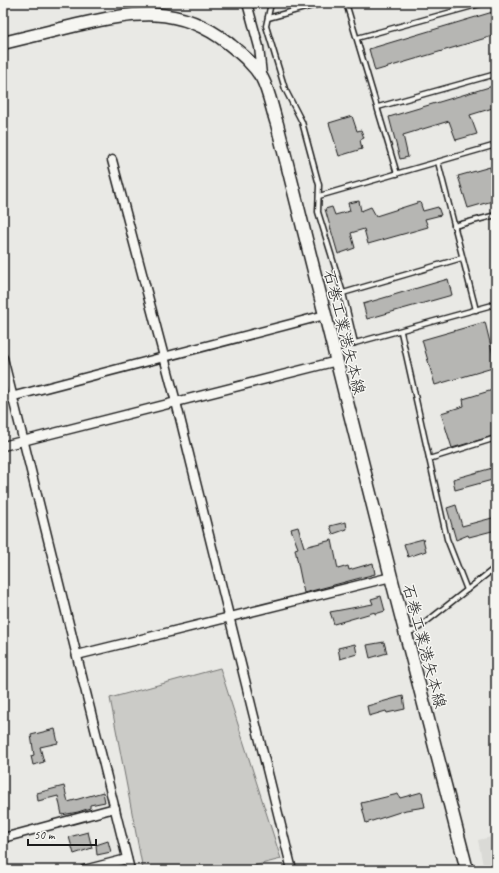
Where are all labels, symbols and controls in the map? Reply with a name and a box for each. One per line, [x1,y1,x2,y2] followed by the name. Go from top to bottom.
[319,268,369,397] street label: 石巻工業港矢本線
[398,582,450,711] street label: 石巻工業港矢本線
[28,821,96,847] scale bar
[34,827,56,843] text: 50 m

